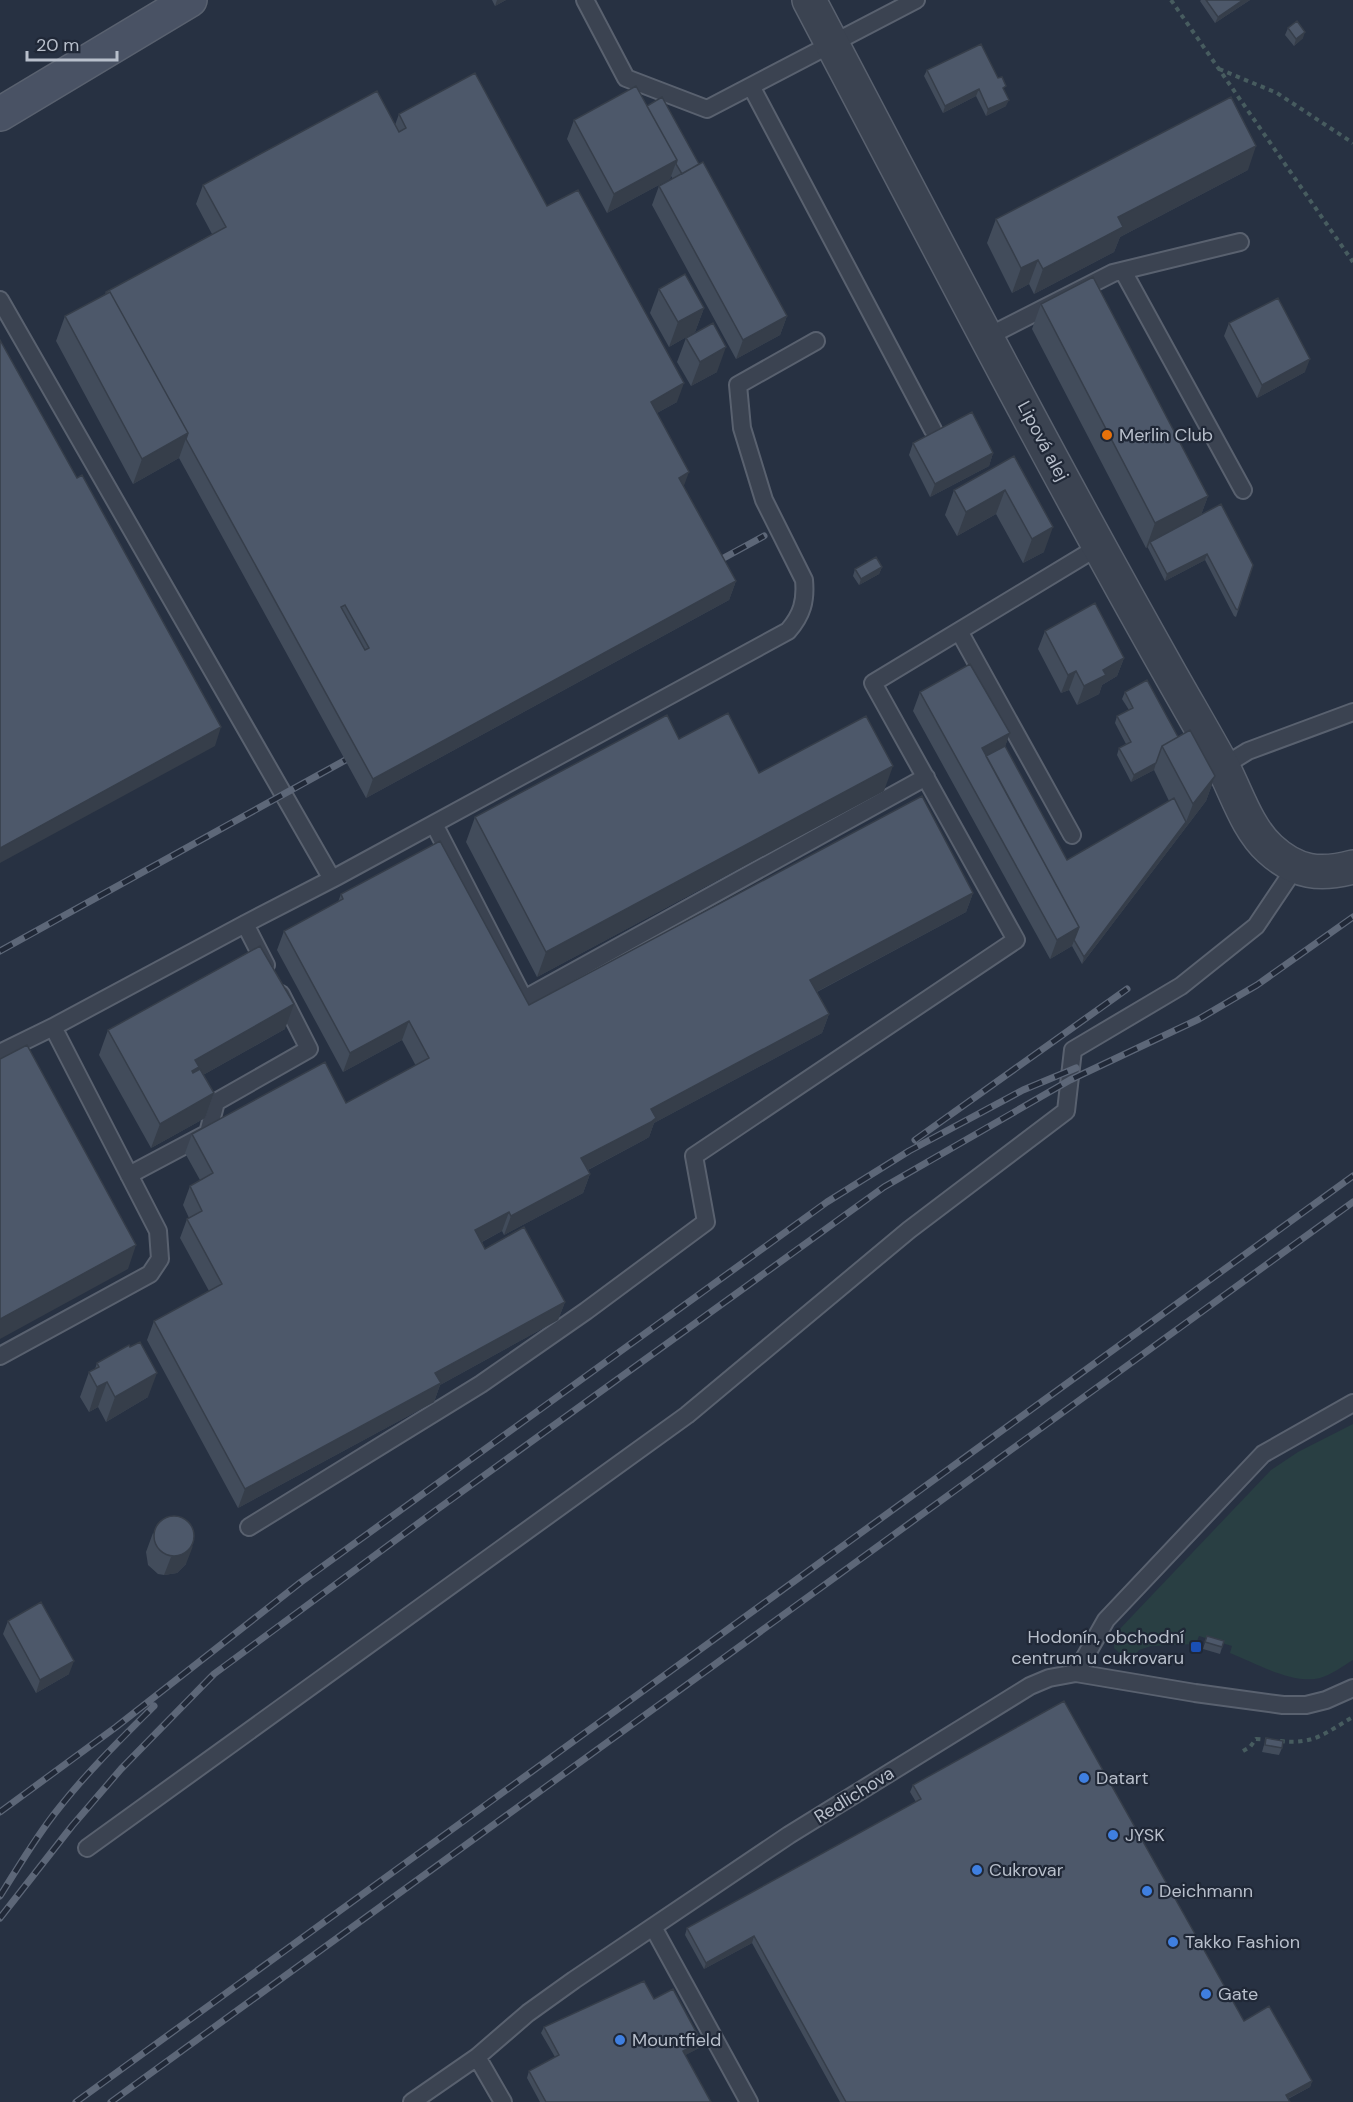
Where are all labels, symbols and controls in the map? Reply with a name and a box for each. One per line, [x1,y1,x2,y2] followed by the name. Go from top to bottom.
[27,24,117,62] scale bar
[36,33,79,57] text: 20 m
[1012,397,1074,485] street label: Lipová alej
[1119,423,1213,447] place label: Merlin Club
[1100,428,1114,442] marker: Merlin Club
[1011,1625,1184,1670] place label: Hodonín, obchodní centrum u cukrovaru
[1189,1640,1203,1654] marker: Hodonín, obchodní centrum u cukrovaru
[810,1761,898,1829] street label: Redlichova
[1096,1766,1149,1790] place label: Datart
[1077,1771,1091,1785] marker: Datart
[1125,1823,1165,1847] place label: JYSK
[1106,1828,1120,1842] marker: JYSK
[989,1858,1064,1882] place label: Cukrovar
[970,1863,984,1877] marker: Cukrovar
[1159,1879,1253,1903] place label: Deichmann
[1140,1884,1154,1898] marker: Deichmann
[1185,1930,1300,1954] place label: Takko Fashion
[1166,1935,1180,1949] marker: Takko Fashion
[1218,1982,1258,2006] place label: Gate
[1199,1987,1213,2001] marker: Gate
[632,2028,721,2052] place label: Mountfield
[613,2033,627,2047] marker: Mountfield

